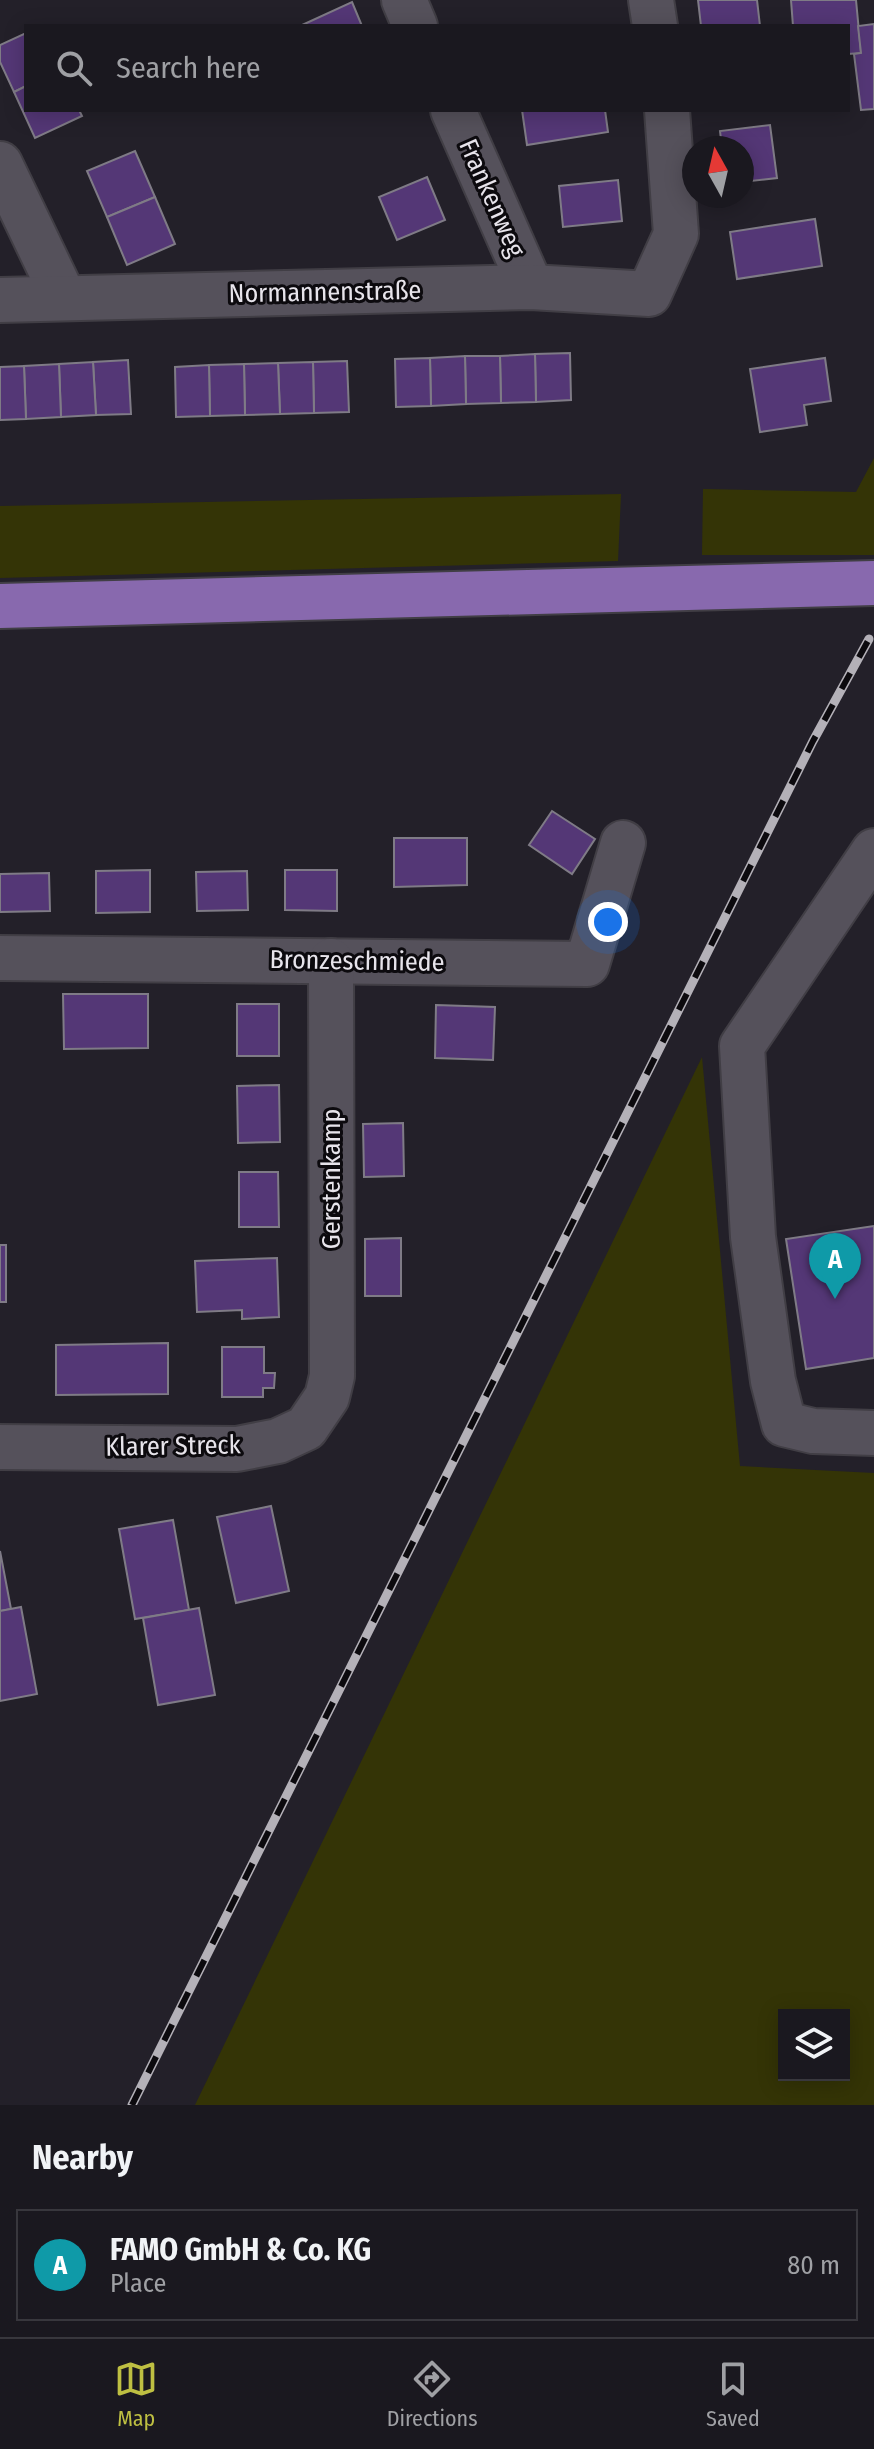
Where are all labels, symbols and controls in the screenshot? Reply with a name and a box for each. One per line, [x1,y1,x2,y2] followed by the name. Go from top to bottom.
[24,24,850,112] search box
[52,46,96,90] icon: search
[116,50,261,86] text: Search here
[452,134,532,262] street label: Frankenweg
[682,136,754,208] north arrow
[228,275,422,309] street label: Normannenstraße
[588,902,628,942] your location
[269,944,445,978] street label: Bronzeschmiede
[316,1109,347,1249] street label: Gerstenkamp
[809,1233,861,1299] pin: A
[105,1429,242,1463] street label: Klarer Streck
[778,2009,850,2081] map controls
[778,2009,850,2081] button: layers
[32,2137,133,2178] text: Nearby
[110,2232,371,2268] text: FAMO GmbH & Co. KG
[53,2250,67,2281] text: A
[787,2250,840,2281] text: 80 m
[110,2268,166,2299] text: Place
[114,2357,158,2432] tab: Map
[387,2357,478,2432] tab: Directions
[706,2357,760,2432] tab: Saved

